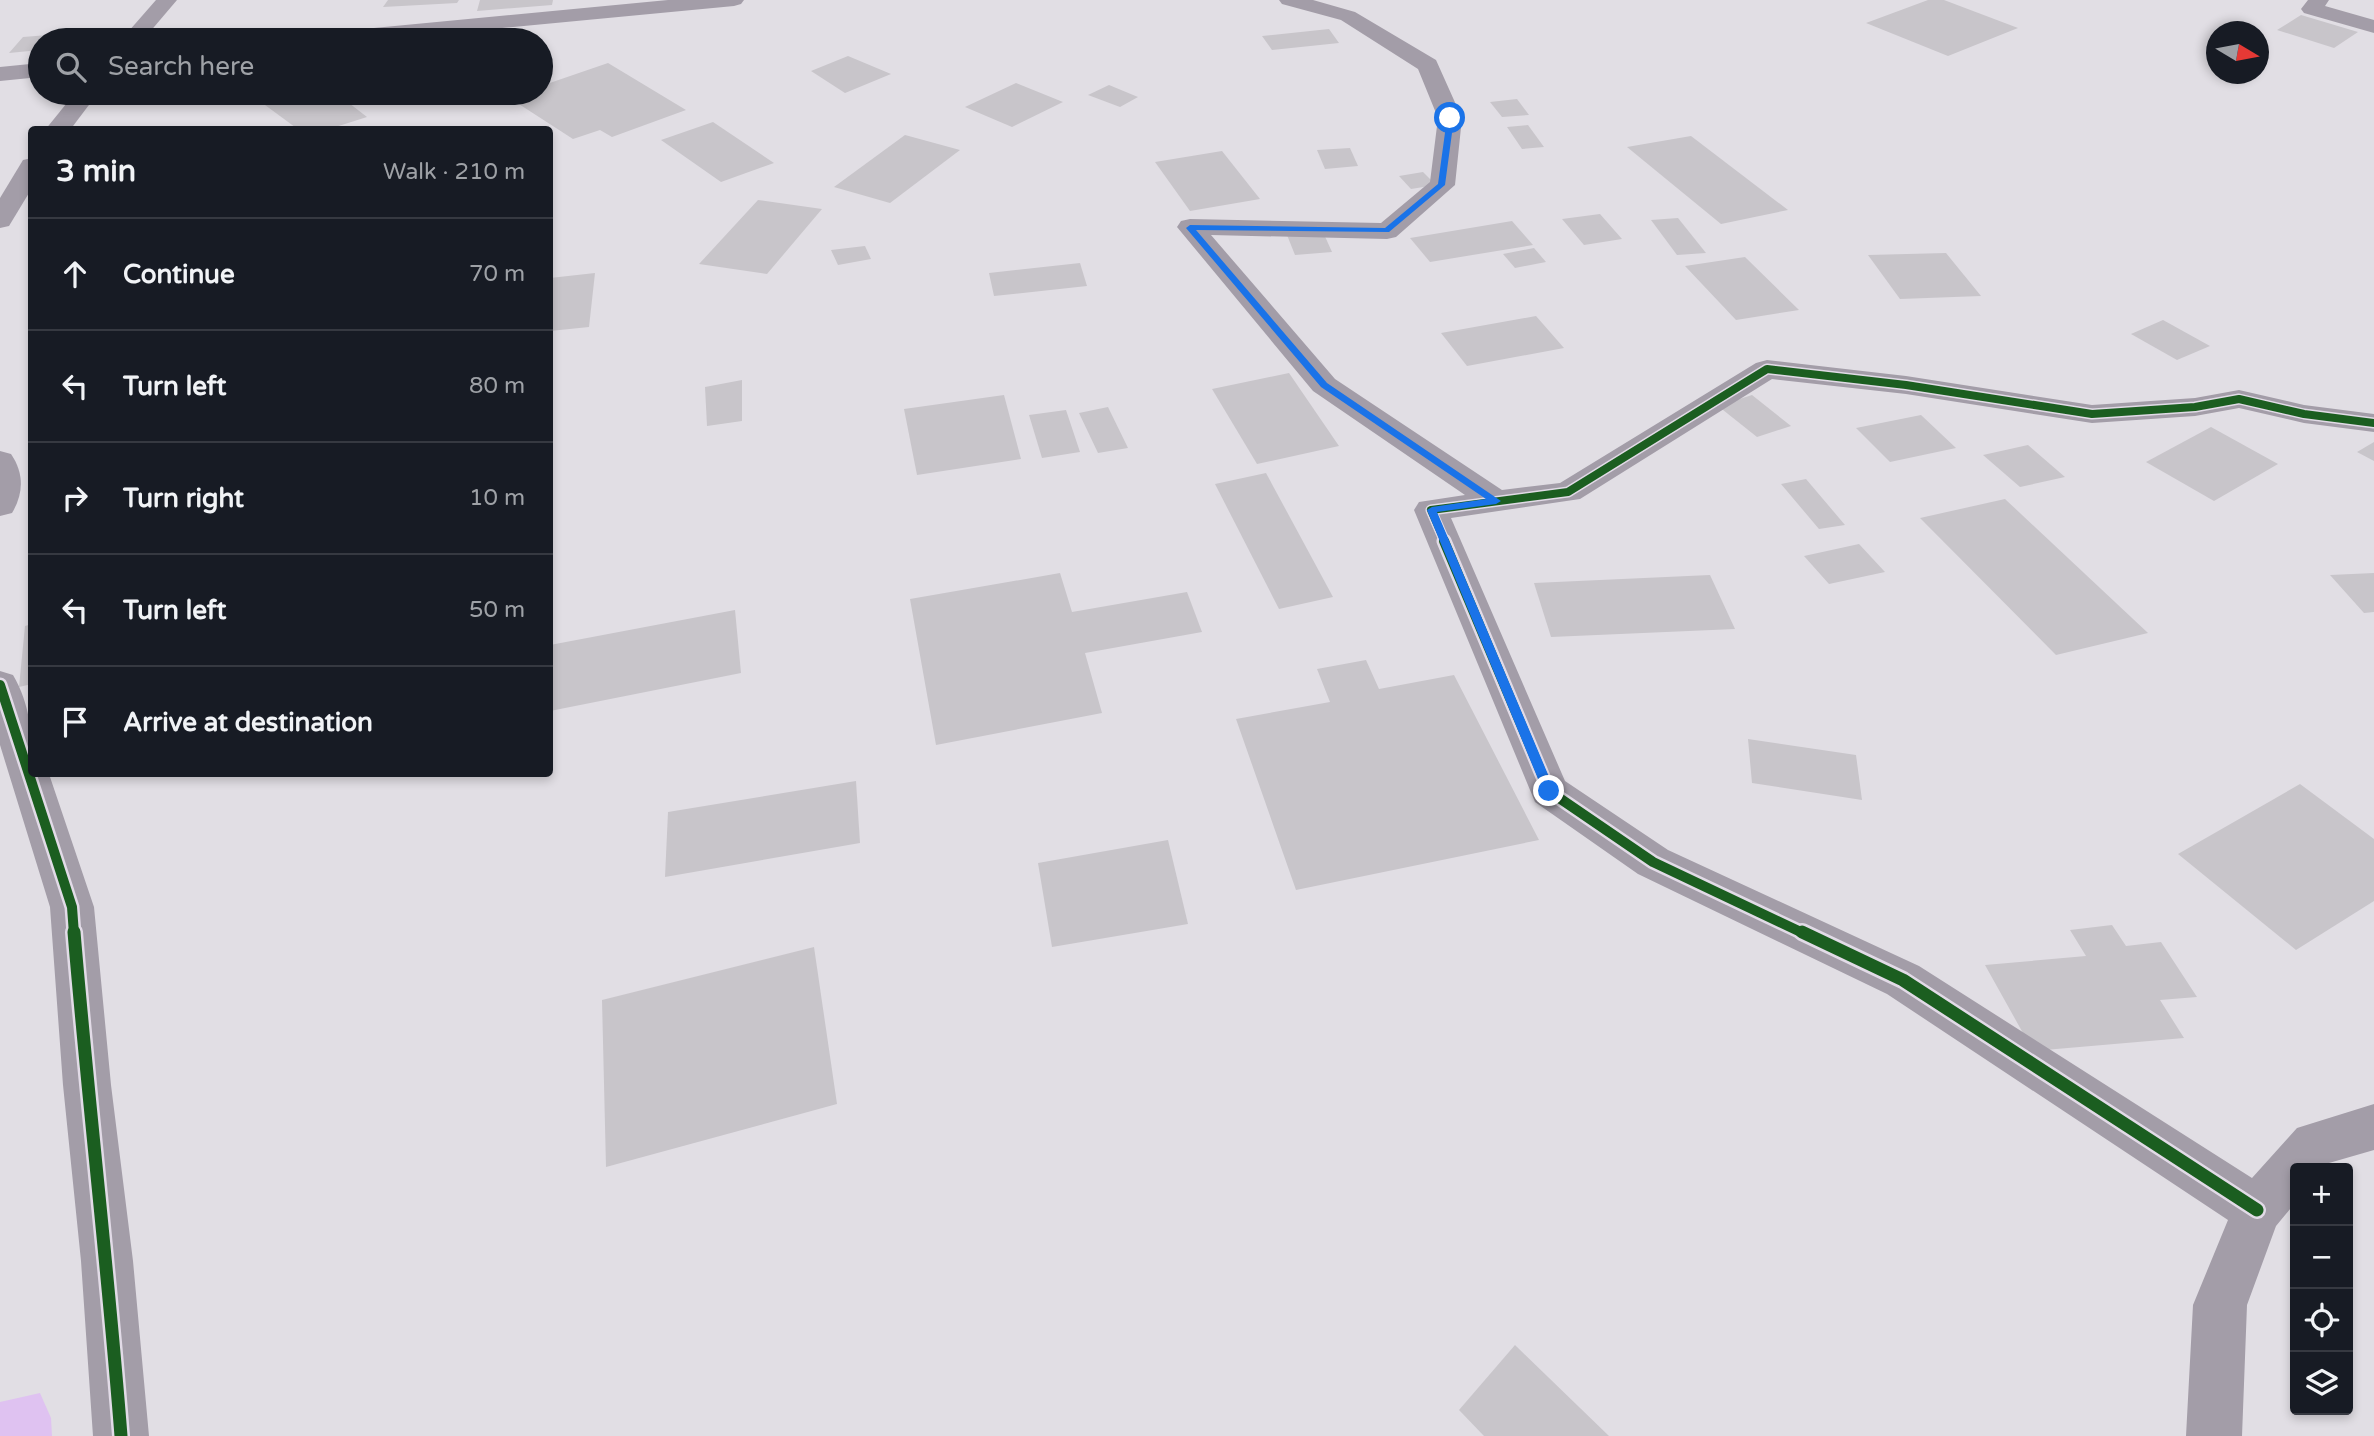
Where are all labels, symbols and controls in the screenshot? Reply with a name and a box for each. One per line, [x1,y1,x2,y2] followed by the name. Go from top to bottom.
[2206,21,2269,84] north arrow
[28,28,553,105] search box
[52,48,90,86] icon: search
[108,51,254,82] text: Search here
[1434,102,1465,133] route start
[56,153,136,190] text: 3 min
[383,158,525,186] text: Walk · 210 m
[56,255,94,293] icon: ahead
[123,259,235,290] text: Continue
[469,260,525,288] text: 70 m
[56,367,94,405] icon: left
[123,371,226,402] text: Turn left
[469,372,525,400] text: 80 m
[56,479,94,517] icon: right
[123,483,244,514] text: Turn right
[469,484,525,512] text: 10 m
[56,591,94,629] icon: left
[123,595,226,626] text: Turn left
[469,596,525,624] text: 50 m
[56,703,94,741] icon: arrive
[123,707,373,738] text: Arrive at destination
[1533,775,1564,806] route end
[2290,1163,2353,1415] map controls
[2290,1163,2353,1226] button: +
[2290,1226,2353,1289] button: −
[2290,1289,2353,1352] button: locate
[2290,1352,2353,1415] button: layers

